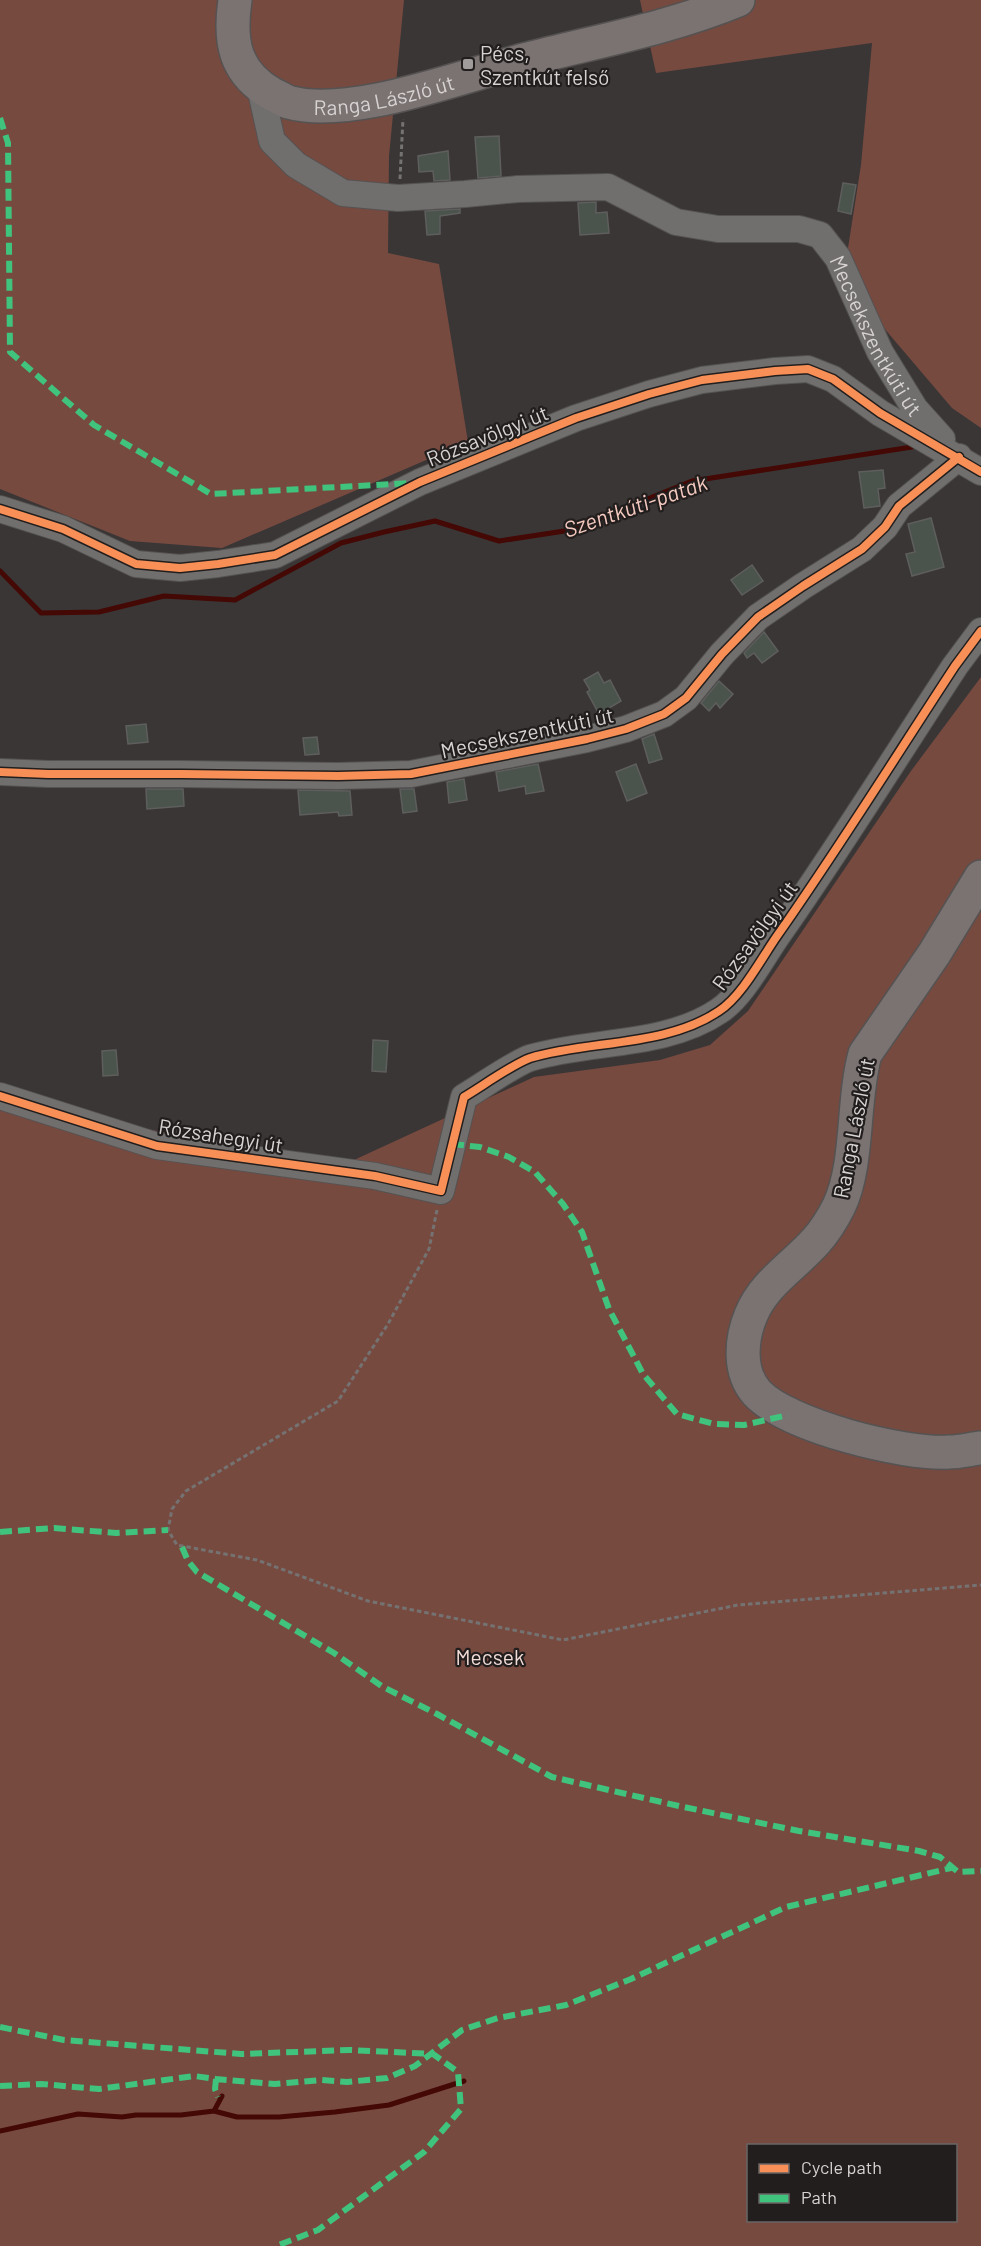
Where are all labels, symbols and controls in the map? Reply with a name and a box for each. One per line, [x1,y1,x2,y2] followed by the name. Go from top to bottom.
[480,40,609,89] place label: Pécs, Szentkút felső
[461,57,475,71] marker: Pécs, Szentkút felső
[313,69,457,119] street label: Ranga László út
[826,251,927,421] street label: Mecsekszentkúti út
[422,399,552,471] street label: Rózsavölgyi út
[560,468,710,542] water label: Szentkúti-patak
[438,701,616,763] street label: Mecsekszentkúti út
[706,875,802,995] street label: Rózsavölgyi út
[827,1056,879,1200] street label: Ranga László út
[157,1113,285,1157] street label: Rózsahegyi út
[456,1644,524,1669] park label: Mecsek
[747,2144,957,2222] legend
[801,2156,882,2178] text: Cycle path
[801,2186,837,2208] text: Path

